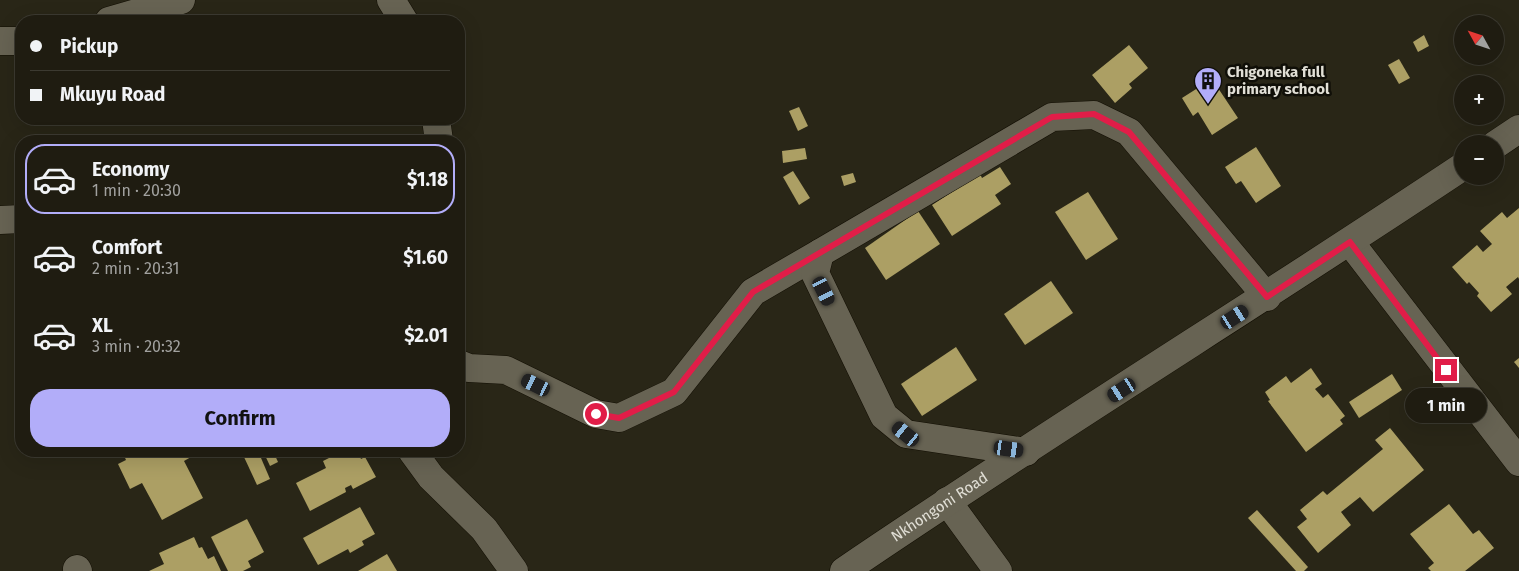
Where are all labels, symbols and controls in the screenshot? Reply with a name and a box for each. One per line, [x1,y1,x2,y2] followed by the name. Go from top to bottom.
[1454,15,1504,65] north arrow
[1454,15,1504,185] map controls
[60,35,118,58] text: Pickup
[1227,63,1330,98] place label: Chigoneka full primary school
[1193,66,1223,105] building icon: Chigoneka full primary school
[1454,75,1504,125] button: +
[60,83,166,106] text: Mkuyu Road
[1454,135,1504,185] button: −
[32,157,77,202] icon: car
[92,158,169,181] text: Economy
[407,168,448,191] text: $1.18
[92,181,181,200] text: 1 min · 20:30
[32,235,77,280] icon: car
[92,236,162,259] text: Comfort
[403,246,448,269] text: $1.60
[92,259,179,278] text: 2 min · 20:31
[810,274,837,308] car
[1218,303,1251,331] car
[32,313,77,358] icon: car
[92,314,113,337] text: XL
[404,324,448,347] text: $2.01
[92,337,181,356] text: 3 min · 20:32
[1435,359,1457,381] route end
[519,372,552,398] car
[1105,376,1138,404] car
[1405,388,1487,422] callout: 1 min
[30,389,450,447] button: Confirm
[1427,396,1465,415] text: 1 min
[585,403,607,425] route start
[889,419,922,449] car
[993,439,1024,459] car
[888,468,991,546] street label: Nkhongoni Road

